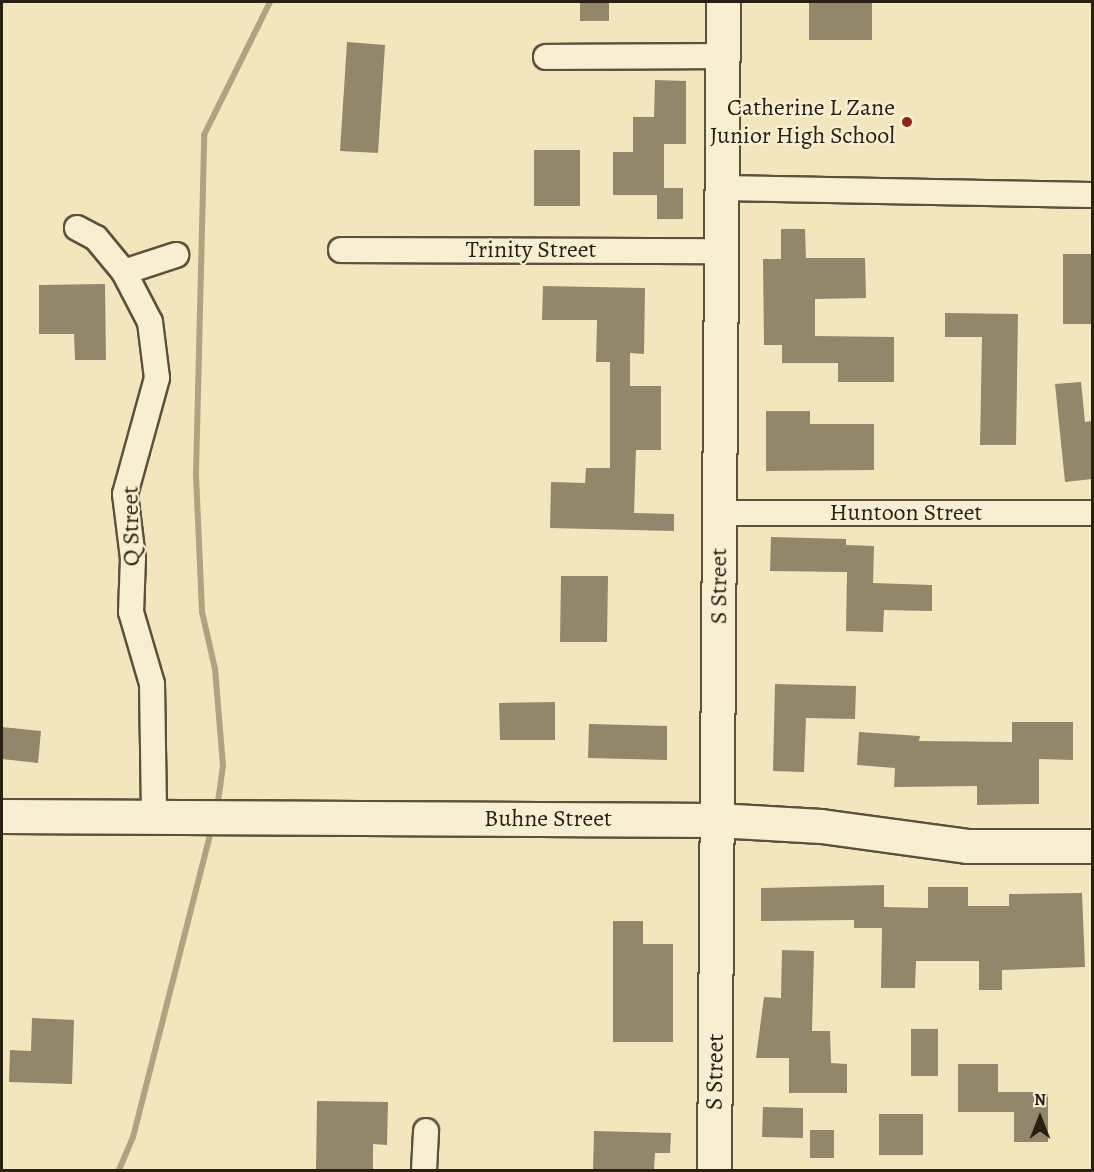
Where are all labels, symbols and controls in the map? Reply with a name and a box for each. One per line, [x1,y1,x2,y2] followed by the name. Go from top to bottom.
[710,94,895,150] place label: Catherine L Zane Junior High School
[900,115,914,129] marker: Catherine L Zane Junior High School
[466,236,596,264] street label: Trinity Street
[116,486,146,566] street label: Q Street
[830,499,982,527] street label: Huntoon Street
[705,548,733,624] street label: S Street
[484,805,612,833] street label: Buhne Street
[700,1034,730,1110] street label: S Street
[1010,1088,1070,1148] north arrow
[1034,1089,1046,1111] text: N

